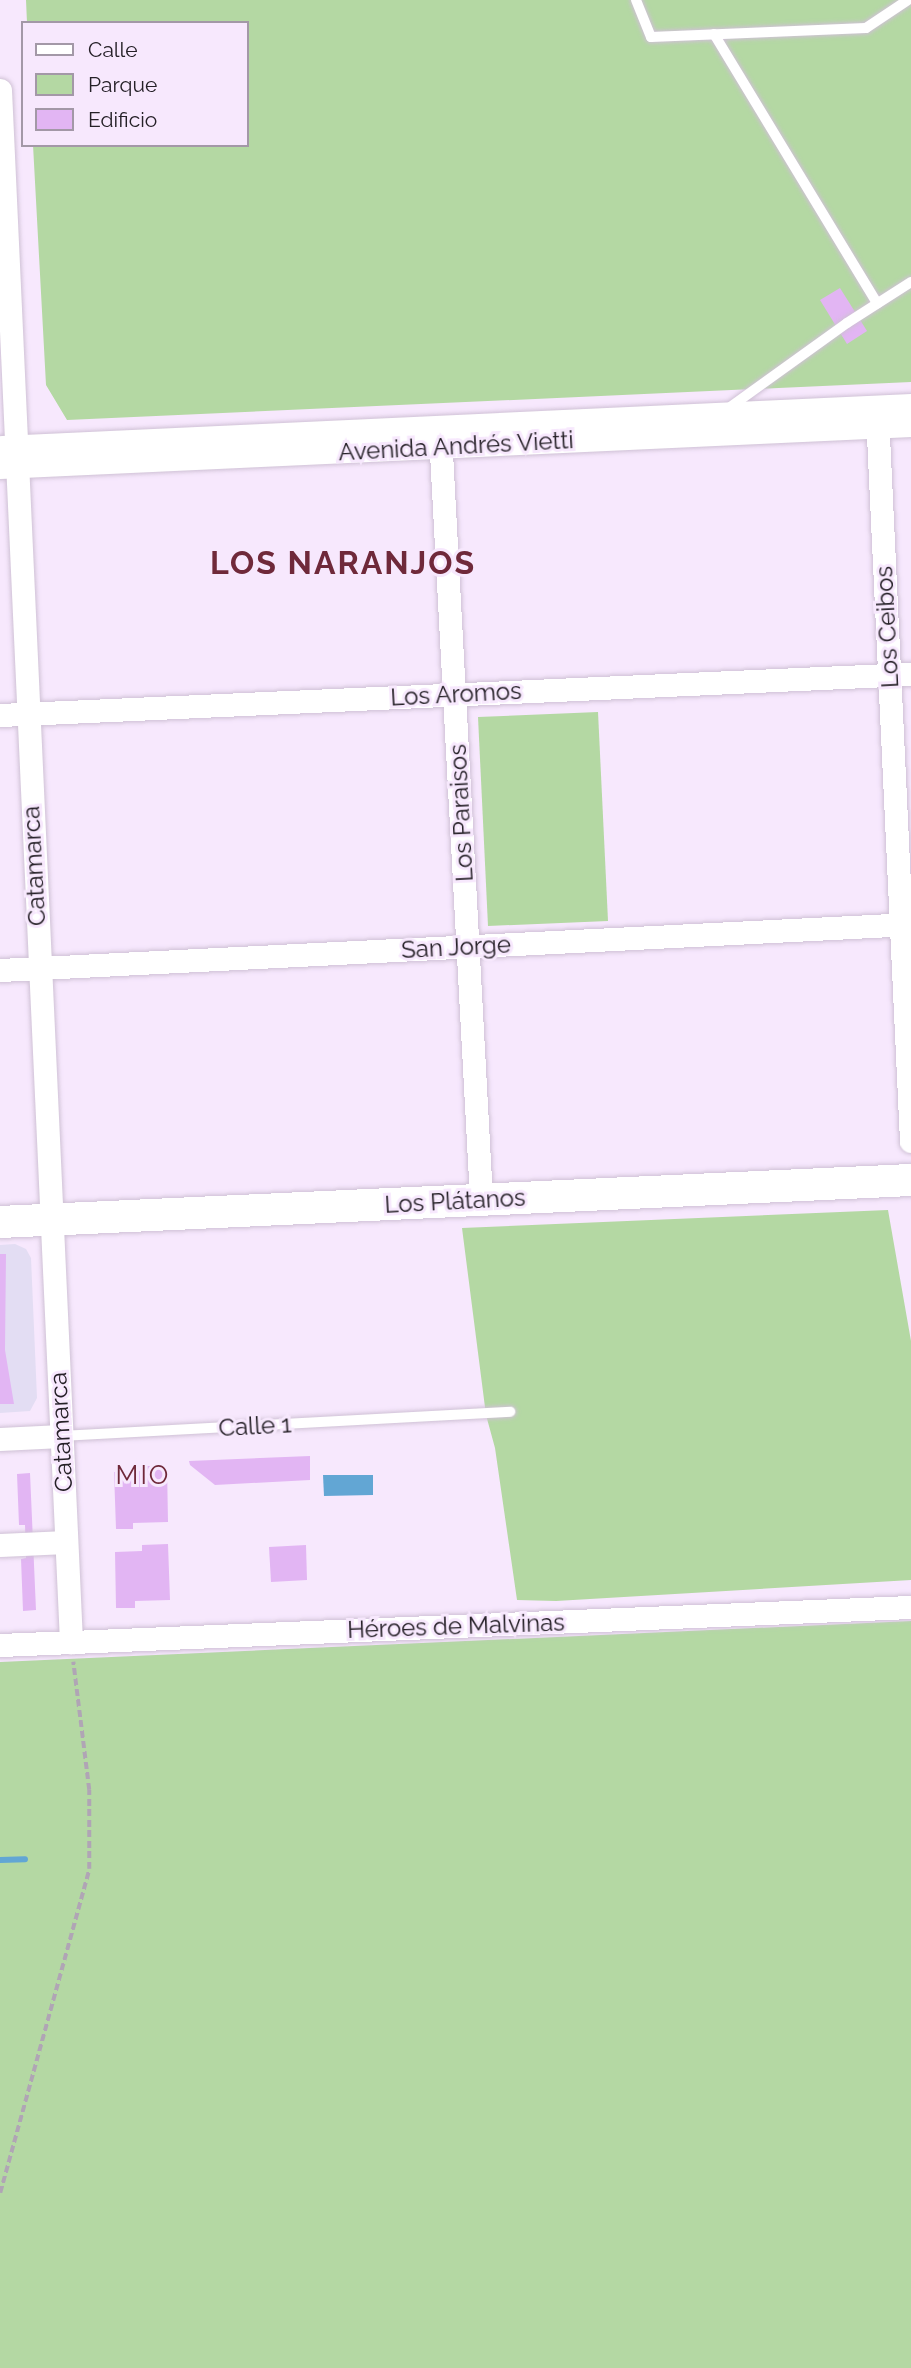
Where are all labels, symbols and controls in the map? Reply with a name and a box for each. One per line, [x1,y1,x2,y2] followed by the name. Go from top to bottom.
[21,21,248,147] legend
[88,37,138,62] text: Calle
[88,72,157,97] text: Parque
[88,107,157,132] text: Edificio
[337,425,575,467] street label: Avenida Andrés Vietti
[211,544,475,582] district label: LOS NARANJOS
[869,565,905,689] street label: Los Ceibos
[389,676,523,712] street label: Los Aromos
[443,743,479,883] street label: Los Paraisos
[16,805,52,927] street label: Catamarca
[400,930,512,964] street label: San Jorge
[384,1183,526,1219] street label: Los Plátanos
[43,1371,79,1493] street label: Catamarca
[218,1410,292,1442] street label: Calle 1
[116,1460,170,1492] district label: MIO
[347,1608,565,1644] street label: Héroes de Malvinas

